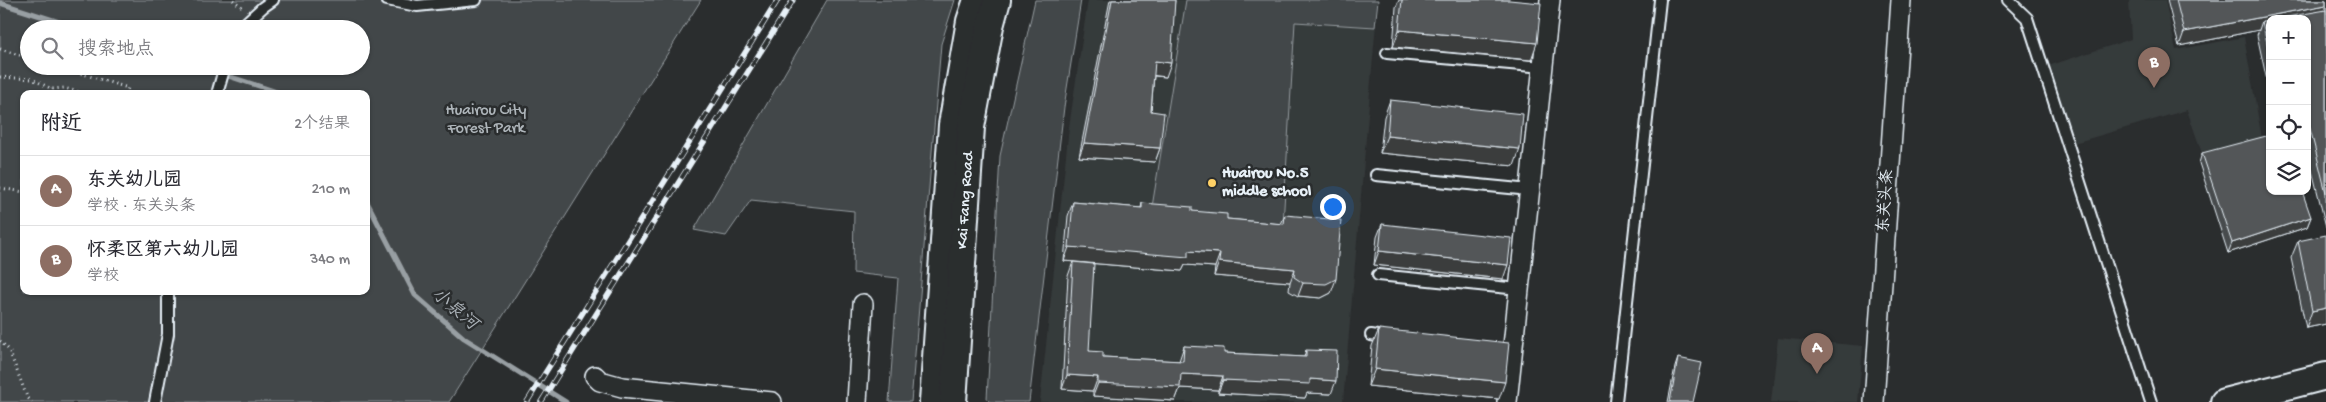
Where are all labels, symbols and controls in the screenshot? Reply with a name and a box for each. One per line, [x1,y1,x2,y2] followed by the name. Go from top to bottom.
[2266,15,2311,195] map controls
[2266,15,2311,60] button: +
[20,20,370,75] search box
[38,34,66,62] icon: search
[78,39,154,62] text: 搜索地点
[2138,47,2170,88] pin: B
[2266,60,2311,105] button: −
[446,102,527,139] park label: Huairou City Forest Park
[2266,105,2311,150] button: locate
[40,113,82,138] text: 附近
[294,116,350,135] text: 2个结果
[954,150,979,250] street label: Kai Fang Road
[2266,150,2311,195] button: layers
[1222,165,1312,202] place label: Huairou No.5 middle school
[1873,168,1899,234] street label: 东关头条
[87,170,182,193] text: 东关幼儿园
[1206,177,1218,189] marker: Huairou No.5 middle school
[51,181,61,200] text: A
[311,181,350,200] text: 210 m
[1320,194,1346,220] your location
[87,198,196,217] text: 学校 · 东关头条
[87,240,239,263] text: 怀柔区第六幼儿园
[52,251,60,270] text: B
[310,251,350,270] text: 340 m
[87,268,119,287] text: 学校
[427,284,484,337] water label: 小泉河
[1801,333,1833,374] pin: A

